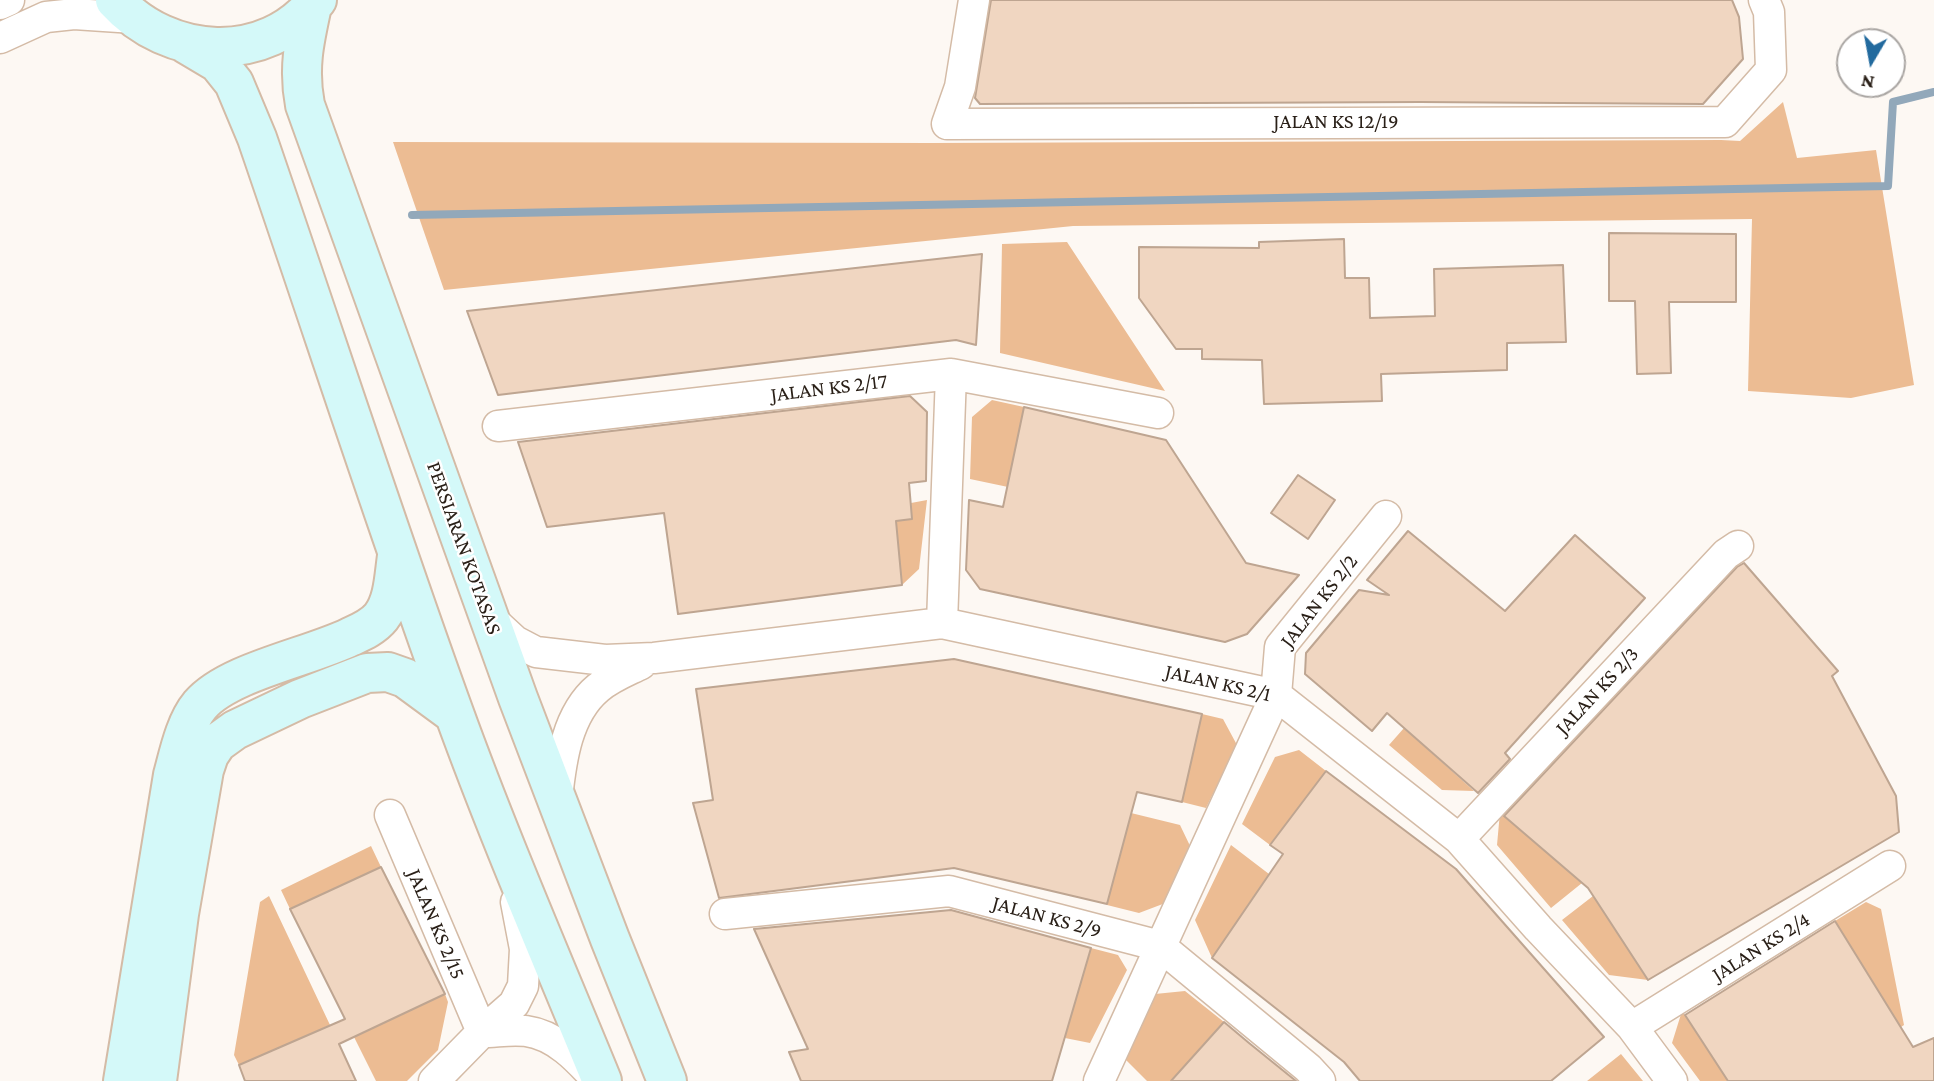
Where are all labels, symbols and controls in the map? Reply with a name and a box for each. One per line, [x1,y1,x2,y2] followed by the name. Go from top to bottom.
[1836,28,1906,98] north arrow
[1859,71,1876,94] text: N
[1273,109,1399,135] street label: JALAN KS 12/19
[769,368,889,408] street label: JALAN KS 2/17
[421,458,507,638] street label: PERSIARAN KOTASAS
[1275,549,1363,653] street label: JALAN KS 2/2
[1550,642,1644,740] street label: JALAN KS 2/3
[1163,659,1273,707] street label: JALAN KS 2/1
[401,865,471,983] street label: JALAN KS 2/15
[990,890,1104,944] street label: JALAN KS 2/9
[1707,907,1815,987] street label: JALAN KS 2/4

